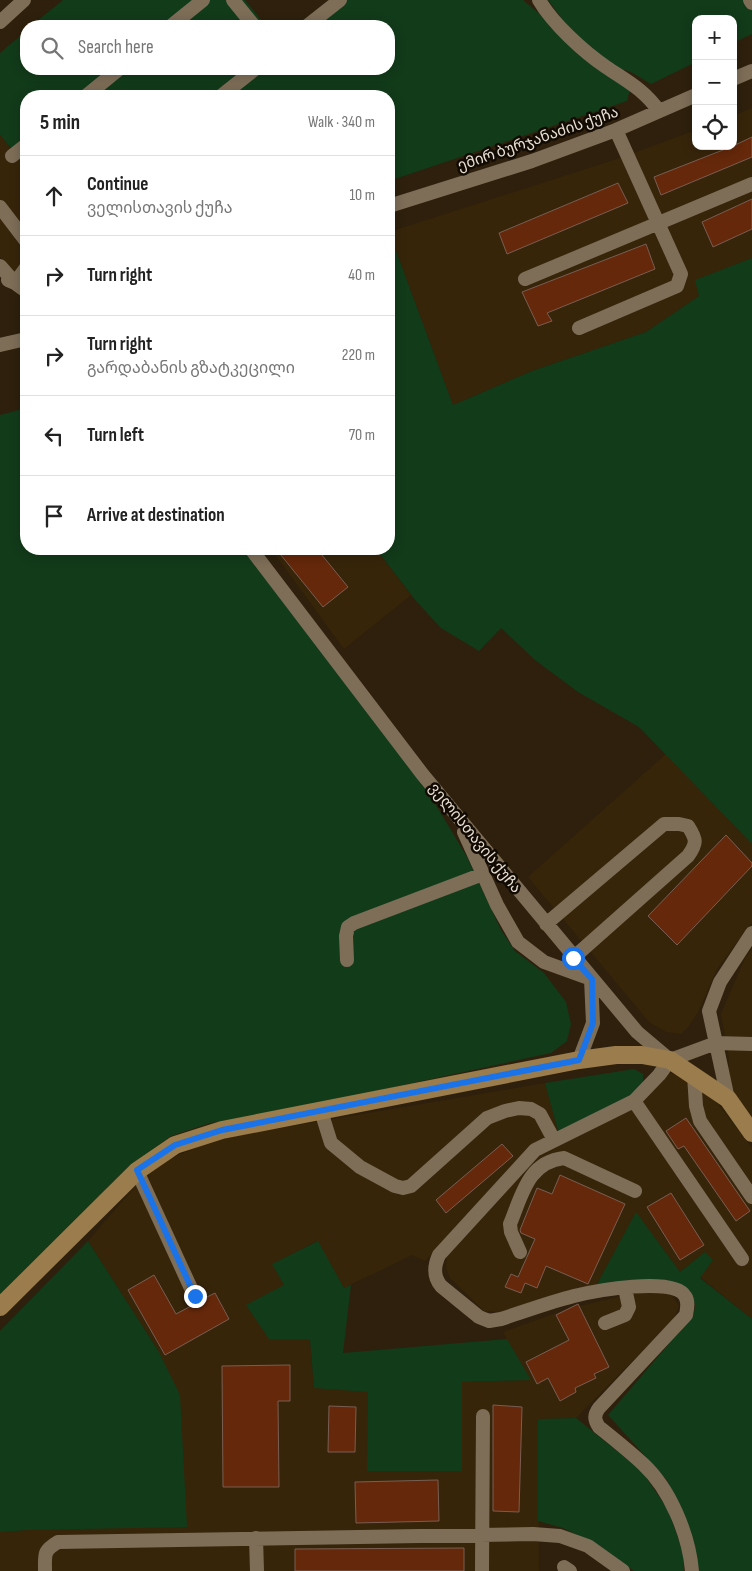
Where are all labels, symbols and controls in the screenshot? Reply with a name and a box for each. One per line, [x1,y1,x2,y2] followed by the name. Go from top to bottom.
[692,15,737,150] map controls
[692,15,737,60] button: +
[20,20,395,75] search box
[38,34,66,62] icon: search
[78,36,154,59] text: Search here
[692,60,737,105] button: −
[455,102,621,176] street label: ემირ ბურჯანაძის ქუჩა
[692,105,737,150] button: locate
[40,110,80,135] text: 5 min
[308,113,375,132] text: Walk · 340 m
[87,173,148,196] text: Continue
[40,182,68,210] icon: ahead
[349,186,375,205] text: 10 m
[87,199,232,218] text: ველისთავის ქუჩა
[40,262,68,290] icon: right
[87,264,152,287] text: Turn right
[348,266,375,285] text: 40 m
[87,333,152,356] text: Turn right
[40,342,68,370] icon: right
[342,346,375,365] text: 220 m
[87,359,295,378] text: გარდაბანის გზატკეცილი
[40,422,68,450] icon: left
[87,424,144,447] text: Turn left
[349,426,375,445] text: 70 m
[40,502,68,530] icon: arrive
[87,504,225,527] text: Arrive at destination
[425,779,525,897] street label: ველისთავის ქუჩა
[562,947,585,970] route start
[184,1285,207,1308] route end

